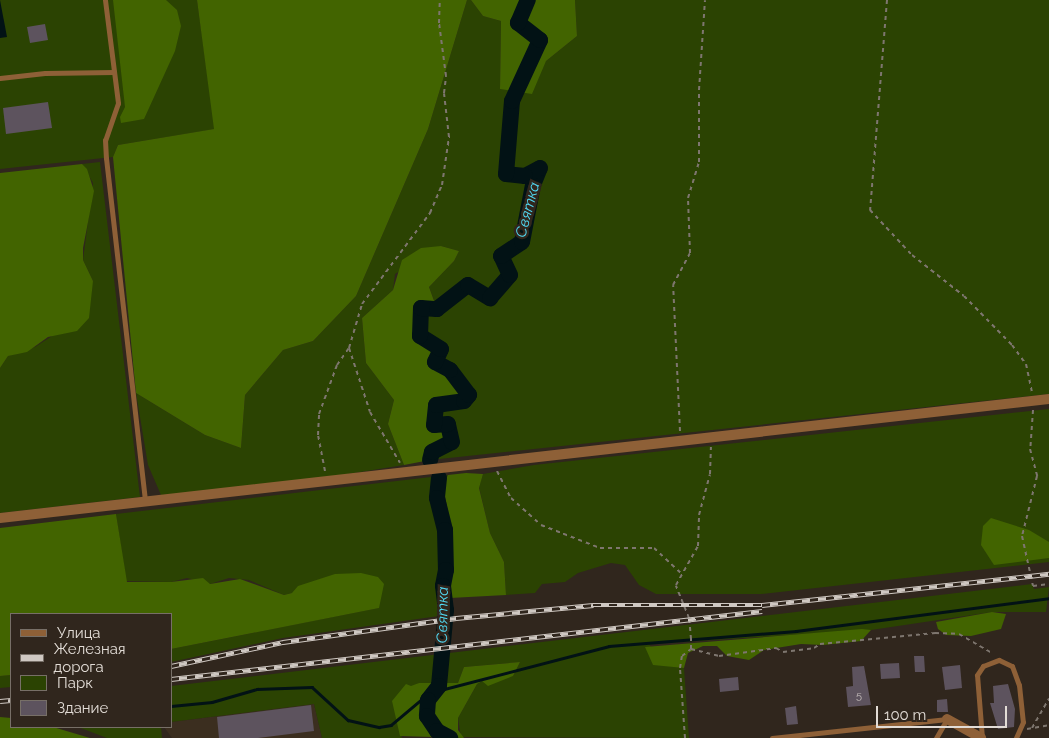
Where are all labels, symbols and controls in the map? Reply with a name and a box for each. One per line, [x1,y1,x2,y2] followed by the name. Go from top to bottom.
[512,180,544,240] water label: Святка
[434,586,452,644] water label: Святка
[10,613,172,728] legend
[57,624,101,642] text: Улица
[54,640,126,676] text: Железная дорога
[57,674,93,692] text: Парк
[856,689,862,703] house number: 5
[879,696,1010,728] scale bar
[57,699,108,717] text: Здание
[884,706,926,724] text: 100 m

